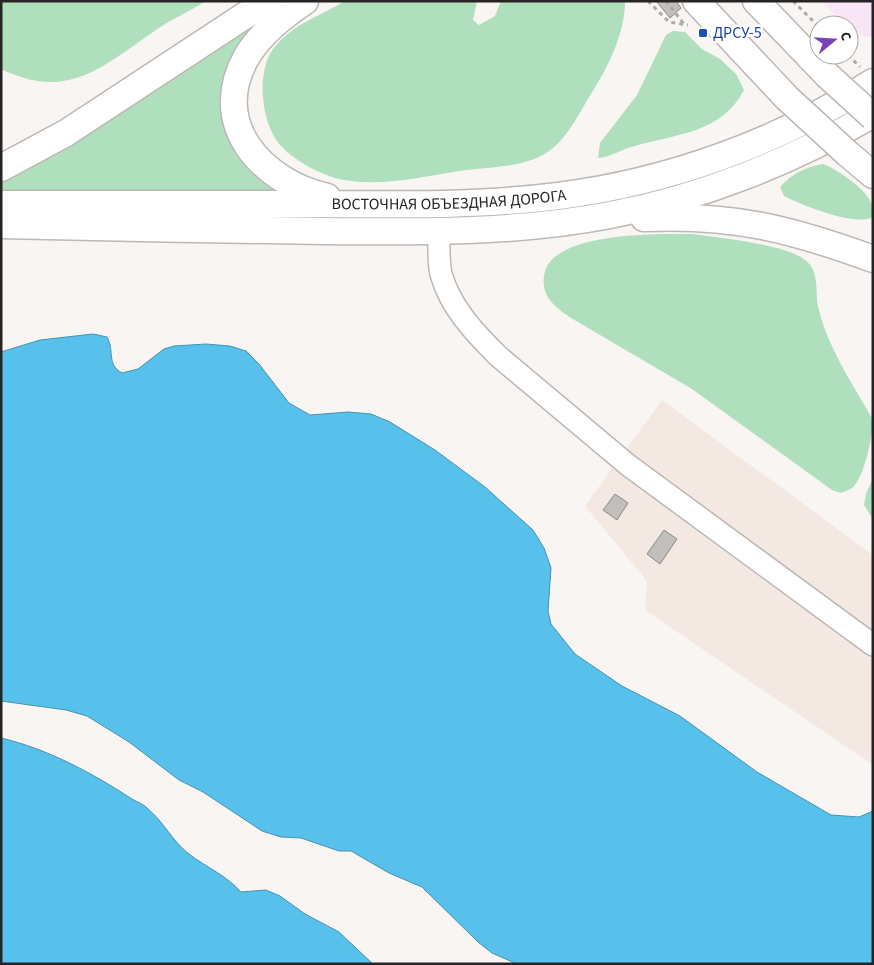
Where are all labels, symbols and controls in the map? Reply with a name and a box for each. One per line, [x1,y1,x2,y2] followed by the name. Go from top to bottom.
[809,15,859,65] north arrow
[713,22,762,44] place label: ДРСУ-5
[697,27,709,39] marker: ДРСУ-5
[835,29,856,43] text: С
[331,184,568,215] street label: ВОСТОЧНАЯ ОБЪЕЗДНАЯ ДОРОГА

